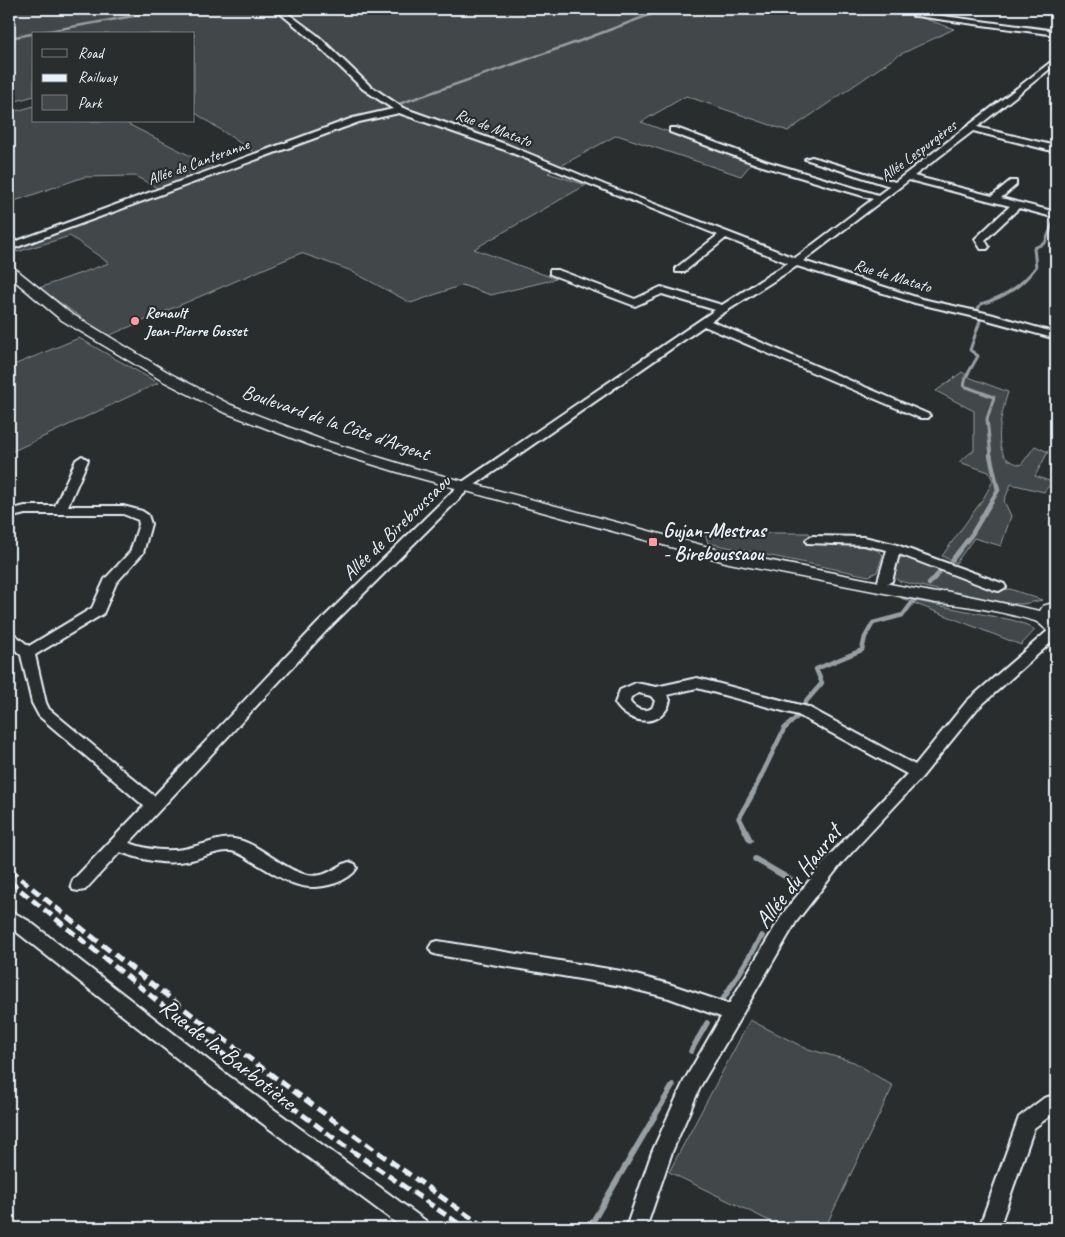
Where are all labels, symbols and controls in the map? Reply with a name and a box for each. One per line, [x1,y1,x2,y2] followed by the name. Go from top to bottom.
[32,32,195,122] legend
[78,44,105,63] text: Road
[78,68,119,87] text: Railway
[78,94,103,113] text: Park
[453,104,536,152] street label: Rue de Matato
[877,115,962,186] street label: Allée Lespurgères
[145,134,254,190] street label: Allée de Canteranne
[852,255,935,298] street label: Rue de Matato
[144,303,248,341] place label: Renault Jean-Pierre Gosset
[129,315,141,327] marker: Renault Jean-Pierre Gosset
[239,379,435,467] street label: Boulevard de la Côte d'Argent
[337,468,457,586] street label: Allée de Bireboussaou
[663,518,768,566] place label: Gujan-Mestras - Bireboussaou
[647,536,659,548] marker: Gujan-Mestras - Bireboussaou
[748,815,850,934] street label: Allée du Haurat
[154,992,304,1118] street label: Rue de la Barbotière

